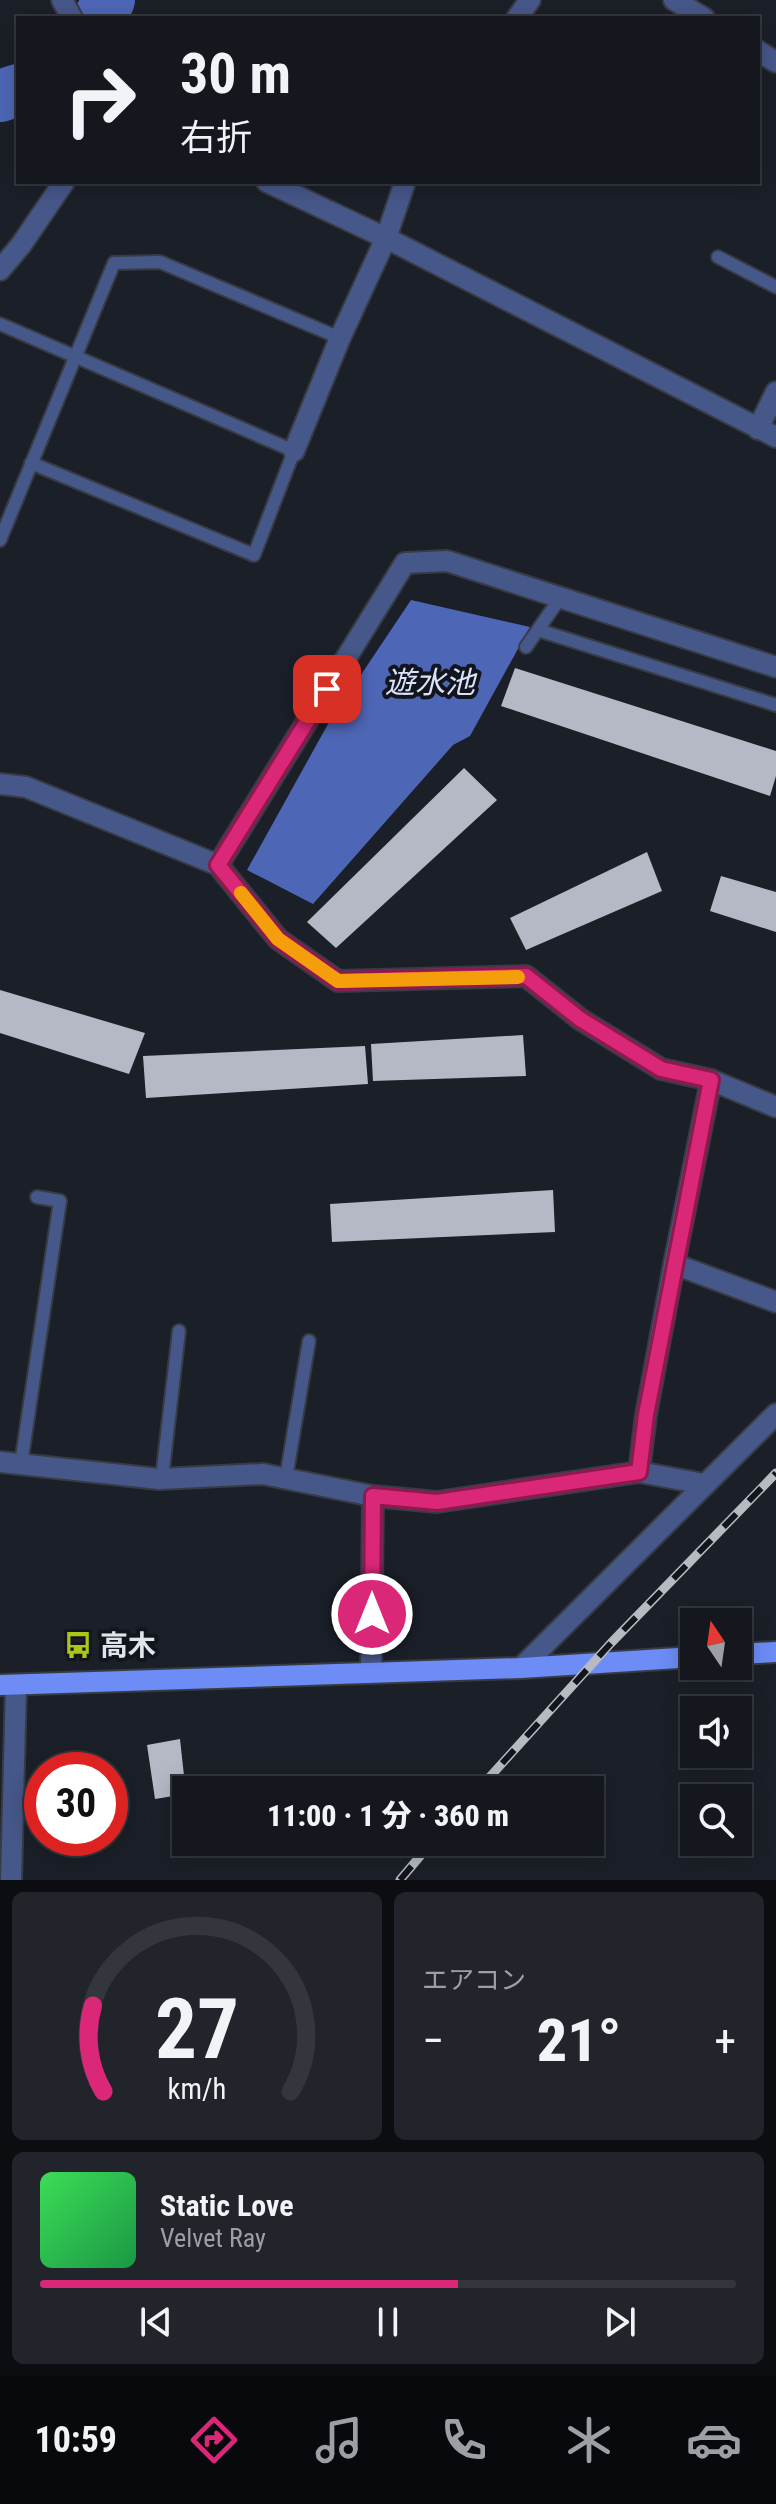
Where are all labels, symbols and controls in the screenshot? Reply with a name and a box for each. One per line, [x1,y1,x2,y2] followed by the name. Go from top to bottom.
[180,41,291,107] text: 30 m
[48,48,152,152] icon: right
[180,117,252,159] text: 右折
[293,655,361,723] pin
[385,665,478,700] water label: 遊水池
[305,667,349,711] icon: arrive
[330,1572,414,1656] position arrow
[680,1608,752,1680] north arrow
[680,1608,752,1856] map controls
[100,1629,156,1662] place label: 高木
[63,1630,93,1660] bus stop icon: 高木
[680,1696,752,1768] button: sound
[24,1752,128,1856] speed limit sign: 30
[680,1784,752,1856] button: search
[267,1798,509,1833] text: 11:00 · 1 分 · 360 m
[422,1965,526,1995] text: エアコン
[155,1981,239,2078] text: 27
[537,2005,621,2076] text: 21°
[422,2015,444,2067] text: −
[714,2015,736,2067] text: +
[168,2072,226,2106] text: km/h
[160,2188,294,2223] text: Static Love
[160,2223,266,2253] text: Velvet Ray
[134,2300,178,2344] icon: previous
[366,2300,410,2344] icon: pause
[598,2300,642,2344] icon: next
[186,2412,242,2468] icon: directions
[311,2412,367,2468] icon: music
[436,2412,492,2468] icon: phone
[561,2412,617,2468] icon: climate
[686,2412,742,2468] icon: car
[34,2419,117,2461] text: 10:59

